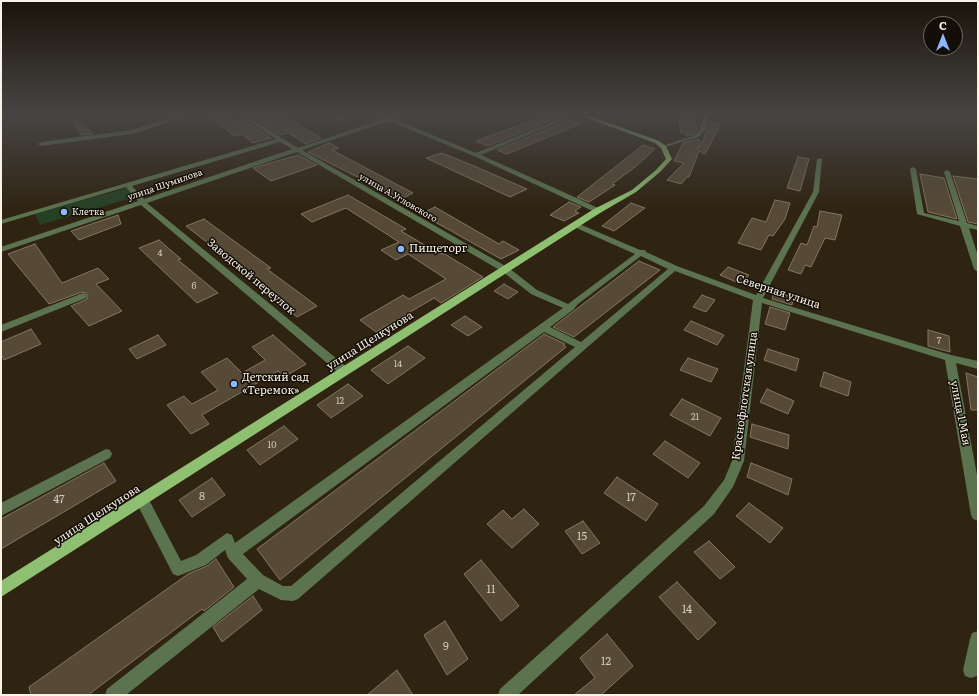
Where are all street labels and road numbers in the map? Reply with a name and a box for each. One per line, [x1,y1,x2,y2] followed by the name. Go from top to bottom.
[126,167,204,203] street label: улица Шумилова
[357,171,439,225] street label: улица А.Угловского
[204,236,298,318] street label: Заводской переулок
[734,272,822,312] street label: Северная улица
[324,309,416,373] street label: улица Щелкунова
[729,331,761,461] street label: Краснофлотская улица
[947,379,973,447] street label: улица 1 Мая
[51,482,143,548] street label: улица Щелкунова

